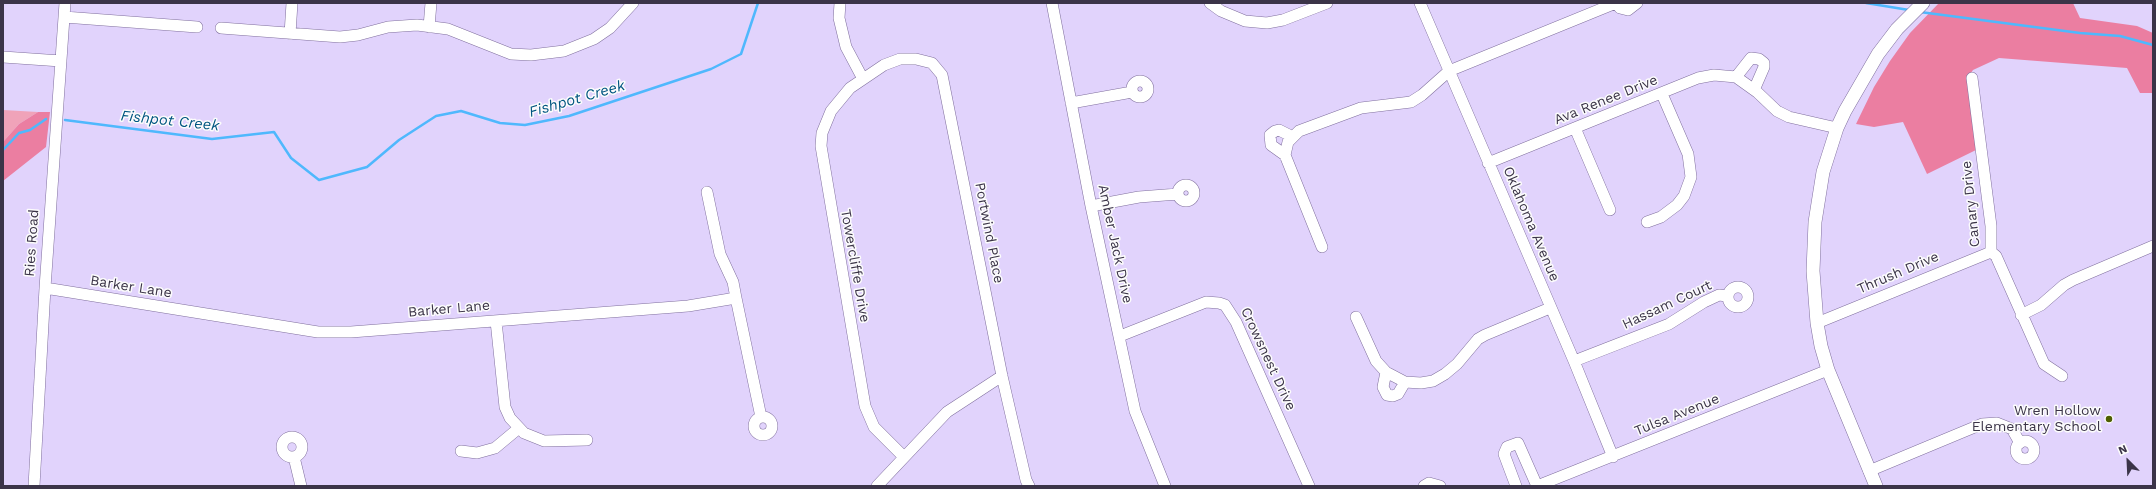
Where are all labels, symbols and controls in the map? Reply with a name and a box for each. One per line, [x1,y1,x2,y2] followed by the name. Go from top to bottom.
[1552,72,1660,128] street label: Ava Renee Drive
[527,77,627,121] water label: Fishpot Creek
[120,107,220,135] water label: Fishpot Creek
[1958,160,1984,248] street label: Canary Drive
[1499,164,1563,284] street label: Oklahoma Avenue
[971,181,1007,285] street label: Portwind Place
[1094,183,1136,305] street label: Amber Jack Drive
[837,208,873,324] street label: Towercliffe Drive
[21,209,43,277] street label: Ries Road
[1855,248,1941,298] street label: Thrush Drive
[89,272,173,302] street label: Barker Lane
[1620,277,1714,333] street label: Hassam Court
[407,297,491,321] street label: Barker Lane
[1237,305,1299,413] street label: Crowsnest Drive
[1632,390,1722,440] street label: Tulsa Avenue
[1972,403,2101,436] place label: Wren Hollow Elementary School
[2104,414,2114,424] marker: Wren Hollow Elementary School
[2108,441,2148,481] north arrow
[2117,442,2129,457] text: N

